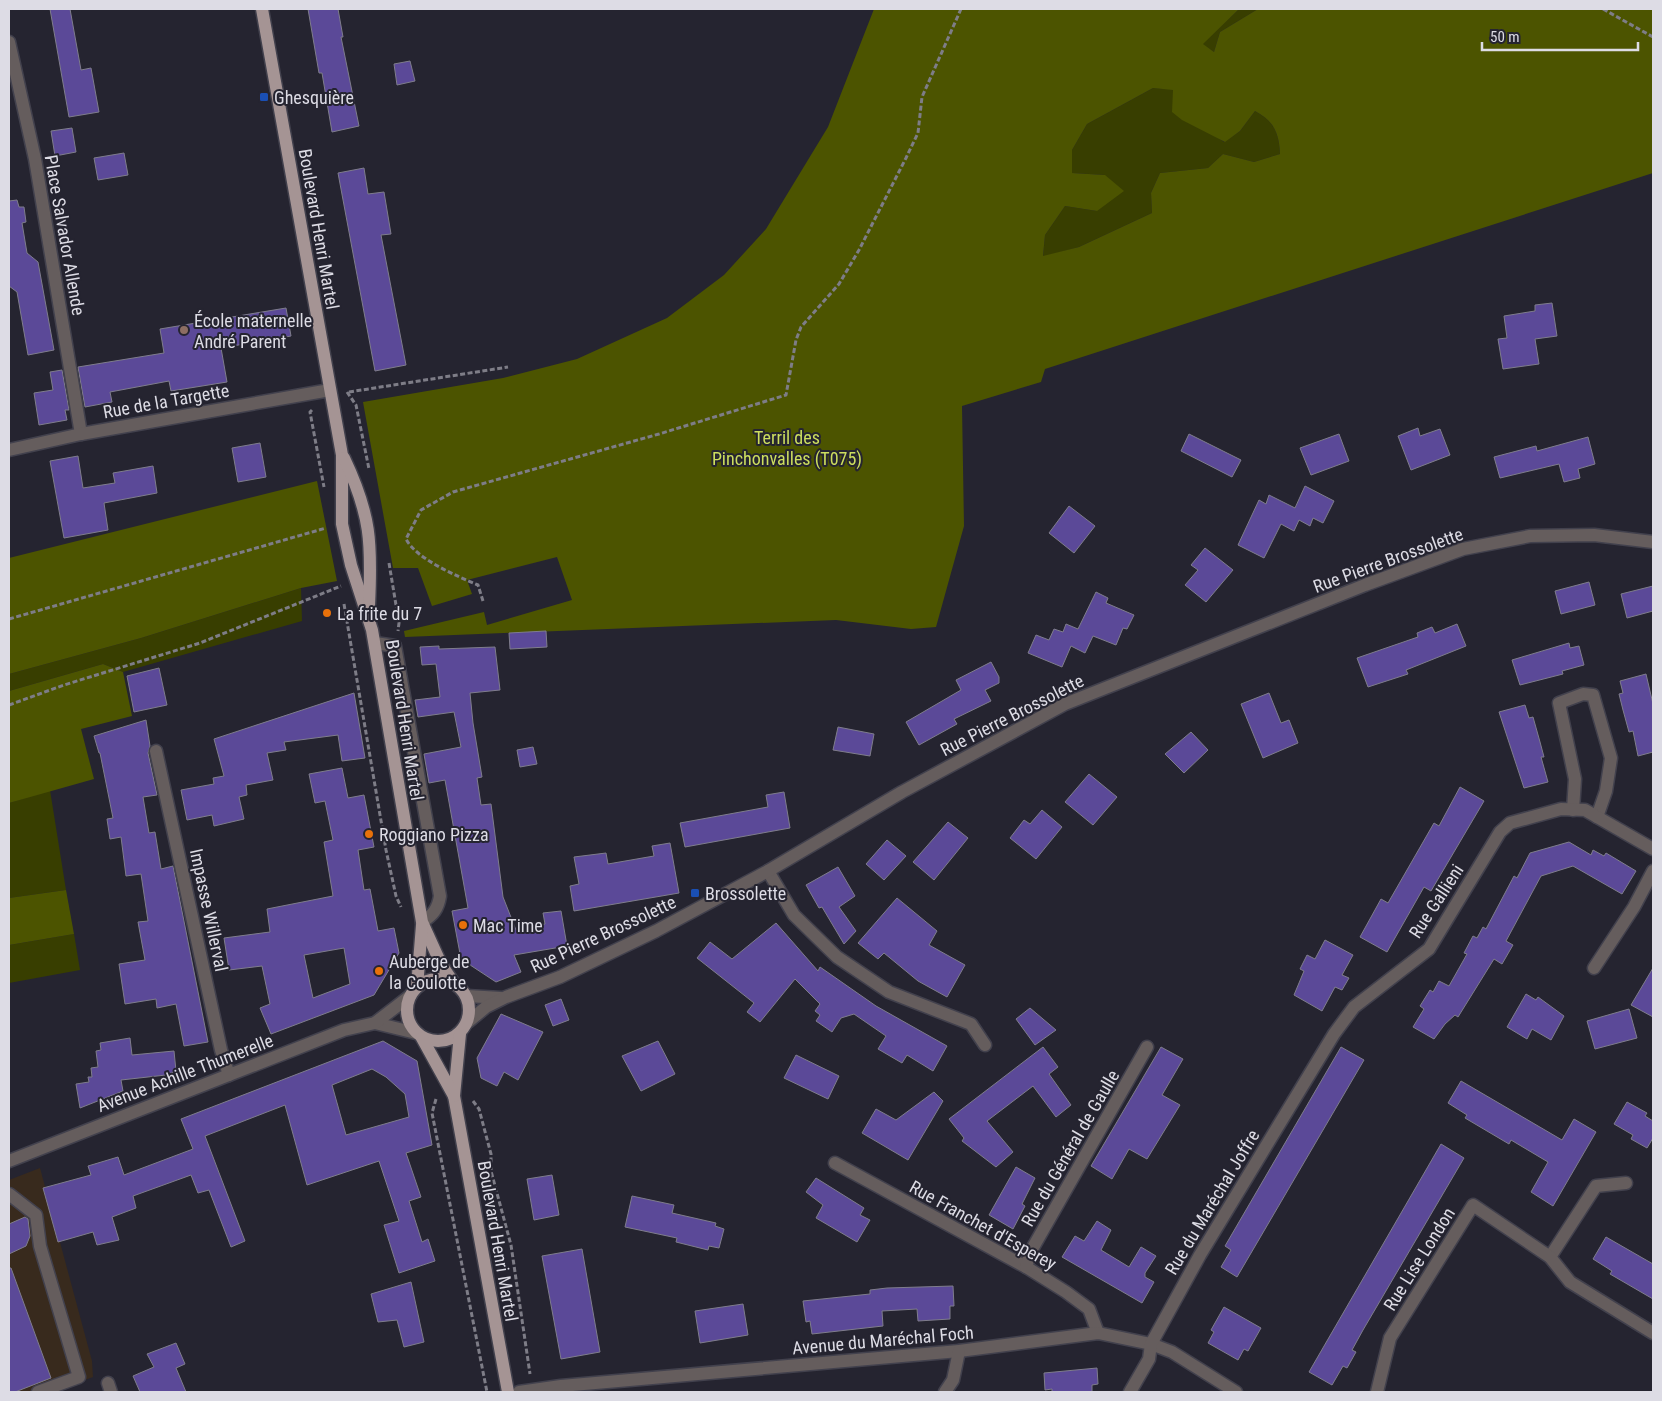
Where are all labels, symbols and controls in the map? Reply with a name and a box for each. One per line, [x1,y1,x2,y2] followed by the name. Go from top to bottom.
[1482,20,1638,52] scale bar
[1490,28,1520,46] text: 50 m
[274,87,354,108] place label: Ghesquière
[258,91,270,103] marker: Ghesquière
[295,147,343,311] street label: Boulevard Henri Martel
[41,153,89,317] street label: Place Salvador Allende
[194,310,312,352] place label: École maternelle André Parent
[178,324,190,336] marker: École maternelle André Parent
[101,380,231,422] street label: Rue de la Targette
[712,427,862,470] park label: Terril des Pinchonvalles (T075)
[1310,523,1466,597] street label: Rue Pierre Brossolette
[337,603,422,624] place label: La frite du 7
[321,607,333,619] marker: La frite du 7
[382,638,428,802] street label: Boulevard Henri Martel
[937,670,1087,760] street label: Rue Pierre Brossolette
[379,824,489,845] place label: Roggiano Pizza
[363,828,375,840] marker: Roggiano Pizza
[186,847,232,973] street label: Impasse Willerval
[1404,860,1468,942] street label: Rue Gallieni
[705,883,786,904] place label: Brossolette
[689,887,701,899] marker: Brossolette
[527,891,679,977] street label: Rue Pierre Brossolette
[473,915,543,936] place label: Mac Time
[457,919,469,931] marker: Mac Time
[389,951,469,993] place label: Auberge de la Coulotte
[373,965,385,977] marker: Auberge de la Coulotte
[94,1030,276,1116] street label: Avenue Achille Thumerelle
[1017,1066,1123,1230] street label: Rue du Général de Gaulle
[1160,1126,1264,1278] street label: Rue du Maréchal Joffre
[474,1159,522,1323] street label: Boulevard Henri Martel
[906,1176,1060,1274] street label: Rue Franchet d'Esperey
[1379,1204,1459,1314] street label: Rue Lise London
[791,1322,975,1358] street label: Avenue du Maréchal Foch

